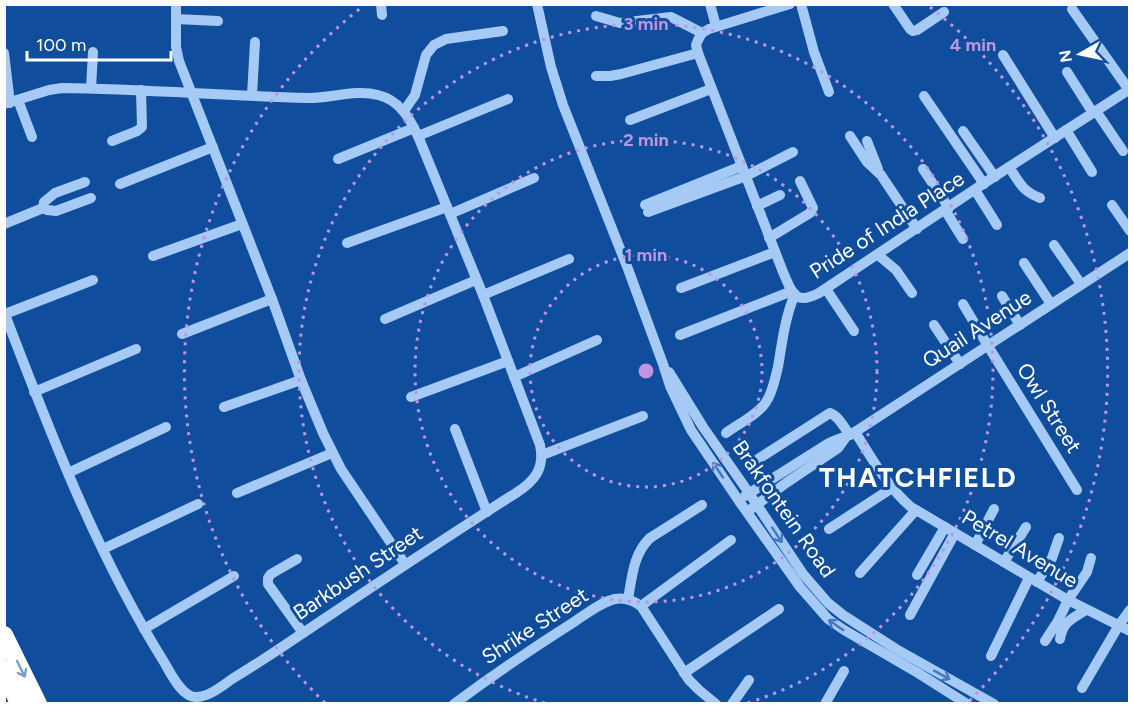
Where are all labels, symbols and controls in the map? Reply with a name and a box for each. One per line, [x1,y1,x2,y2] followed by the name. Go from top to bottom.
[624,13,668,35] text: 3 min
[27,24,171,62] scale bar
[1050,24,1110,84] north arrow
[36,34,86,56] text: 100 m
[950,34,996,56] text: 4 min
[1055,49,1076,64] text: N
[623,129,669,151] text: 2 min
[805,165,969,284] street label: Pride of India Place
[625,244,667,266] text: 1 min
[918,284,1036,373] street label: Quail Avenue
[1012,358,1087,457] street label: Owl Street
[636,361,656,381] centre of rings
[728,435,841,582] street label: Brakfontein Road
[819,461,1017,494] district label: THATCHFIELD
[712,463,724,479] one-way arrow
[958,504,1083,593] street label: Petrel Avenue
[288,520,427,625] street label: Barkbush Street
[771,527,783,543] one-way arrow
[477,582,593,669] street label: Shrike Street
[828,619,845,631] one-way arrow
[16,660,28,678] one-way arrow
[933,669,950,681] one-way arrow

